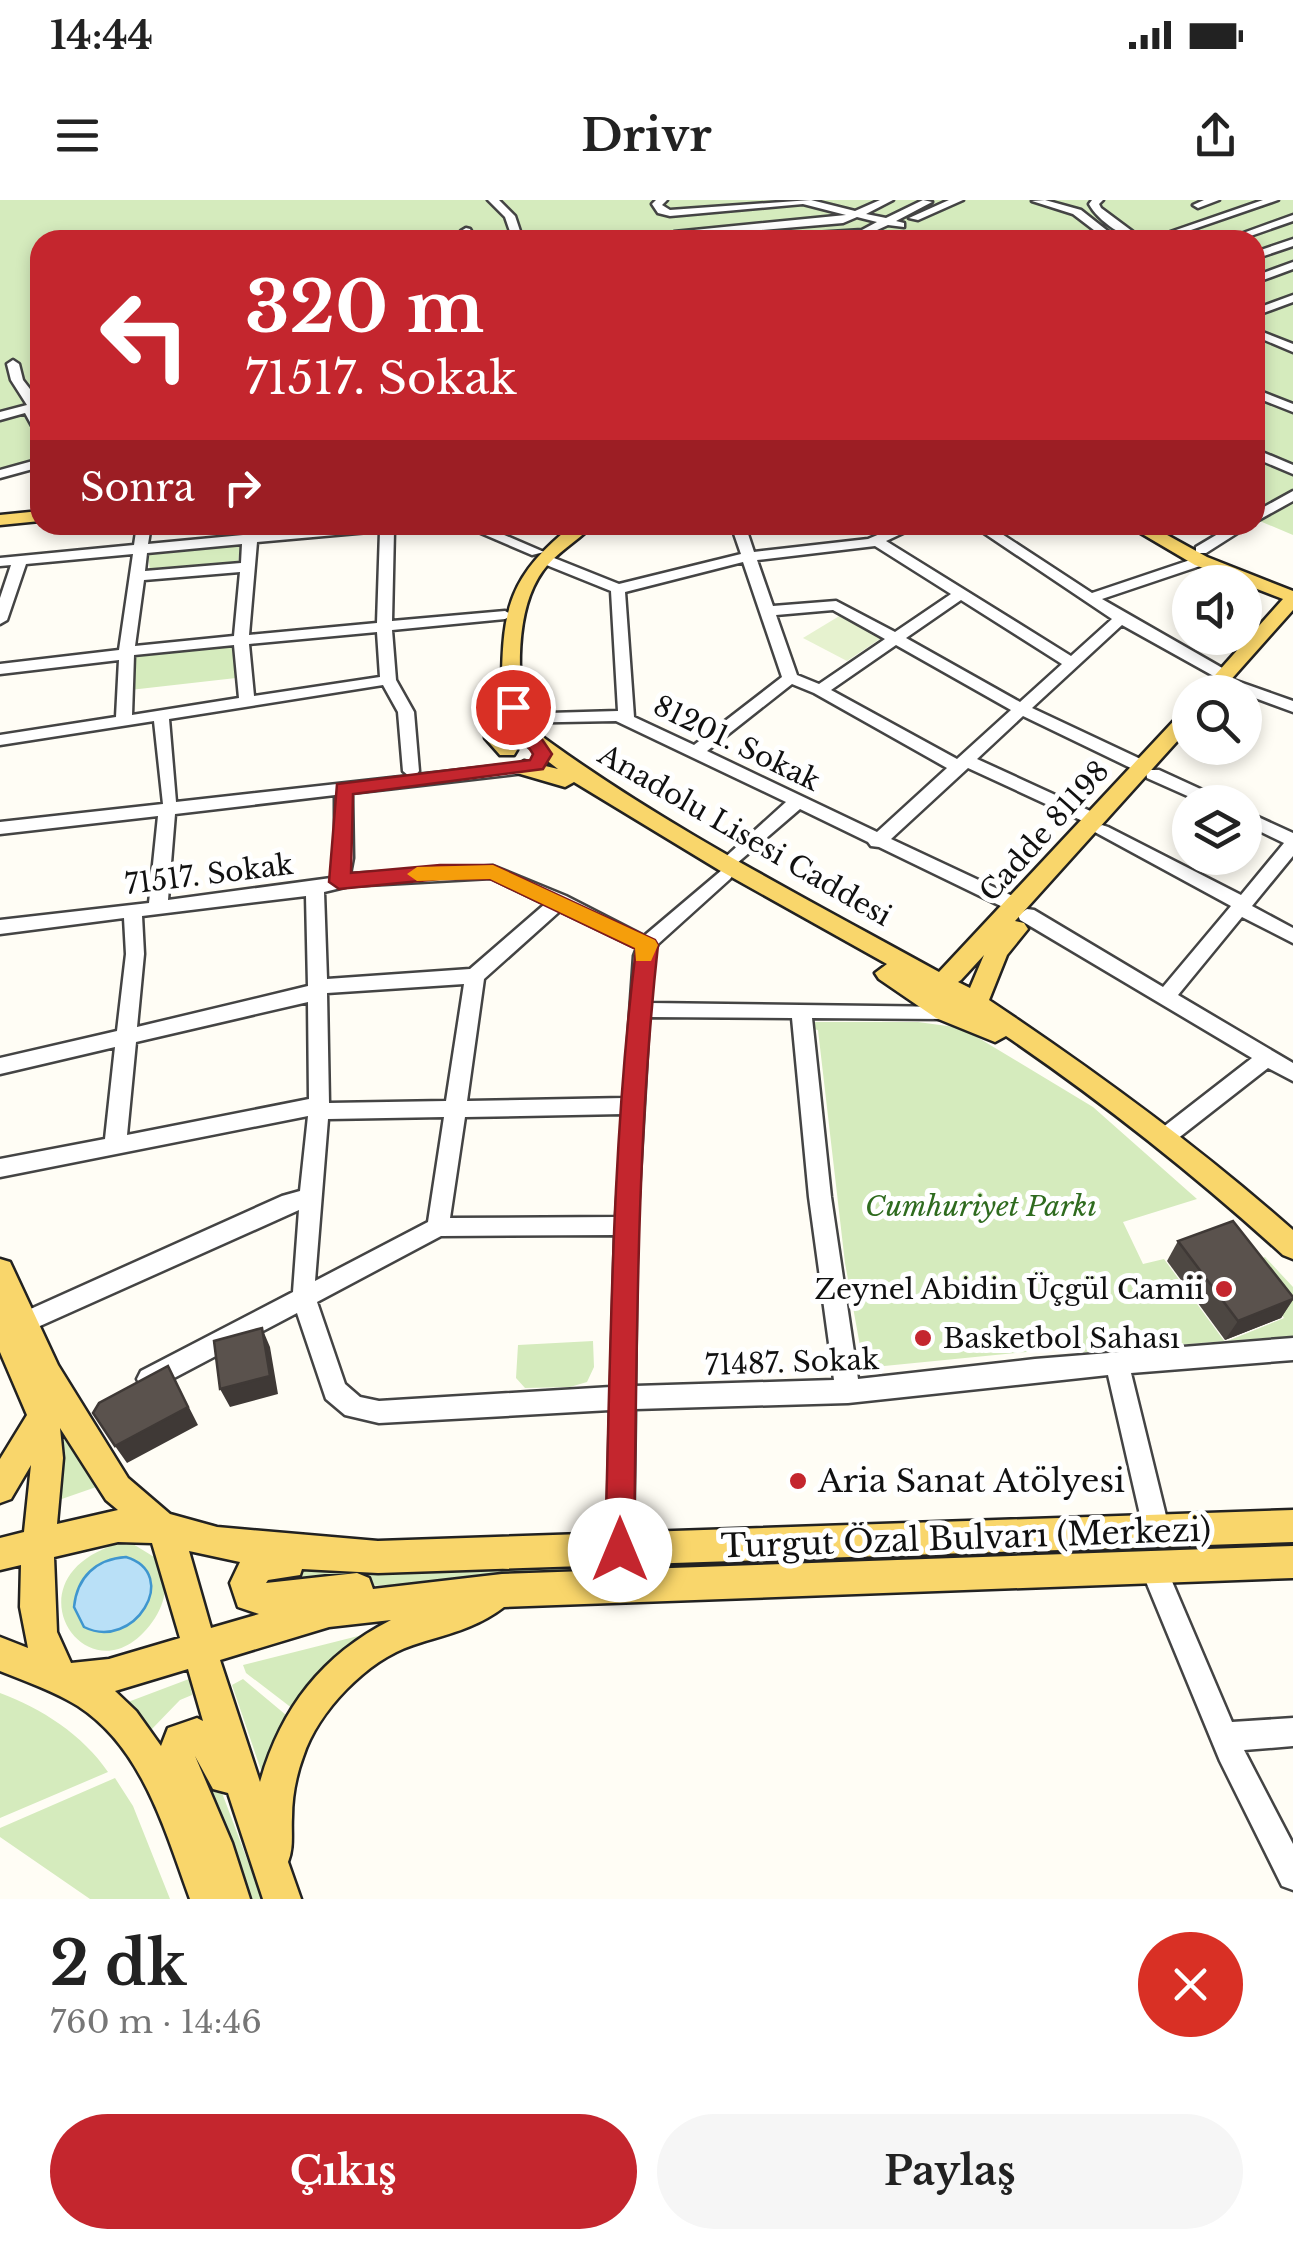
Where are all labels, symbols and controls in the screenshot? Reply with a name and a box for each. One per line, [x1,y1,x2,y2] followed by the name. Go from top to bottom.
[50,12,153,59] text: 14:44
[581,107,712,163] text: Drivr
[50,108,105,163] icon: menu
[1188,108,1243,163] icon: share
[245,264,484,351] text: 320 m
[80,270,210,400] icon: left
[245,350,517,406] text: 71517. Sokak
[215,460,270,515] icon: right
[80,464,195,511] text: Sonra
[1172,565,1262,875] map controls
[1172,565,1262,655] button: sound
[471,665,556,750] pin
[1172,675,1262,765] button: search
[486,680,541,735] icon: arrive
[648,688,826,799] street label: 81201. Sokak
[591,737,898,934] street label: Anadolu Lisesi Caddesi
[972,754,1117,909] street label: Cadde 81198
[1172,785,1262,875] button: layers
[123,847,296,902] street label: 71517. Sokak
[865,1189,1097,1224] park label: Cumhuriyet Parkı
[814,1272,1204,1307] place label: Zeynel Abidin Üçgül Camii
[1213,1278,1235,1300] marker: Zeynel Abidin Üçgül Camii
[943,1321,1180,1356] place label: Basketbol Sahası
[912,1327,934,1349] marker: Basketbol Sahası
[704,1342,880,1383] street label: 71487. Sokak
[817,1461,1125,1501] place label: Aria Sanat Atölyesi
[787,1470,809,1492] marker: Aria Sanat Atölyesi
[568,1498,672,1602] position arrow
[720,1509,1212,1567] street label: Turgut Özal Bulvarı (Merkezi)
[50,1927,187,2001] text: 2 dk
[1138,1932,1243,2037] button: close
[50,2002,262,2042] text: 760 m · 14:46
[50,2114,637,2229] button: Çıkış
[657,2114,1243,2229] button: Paylaş

